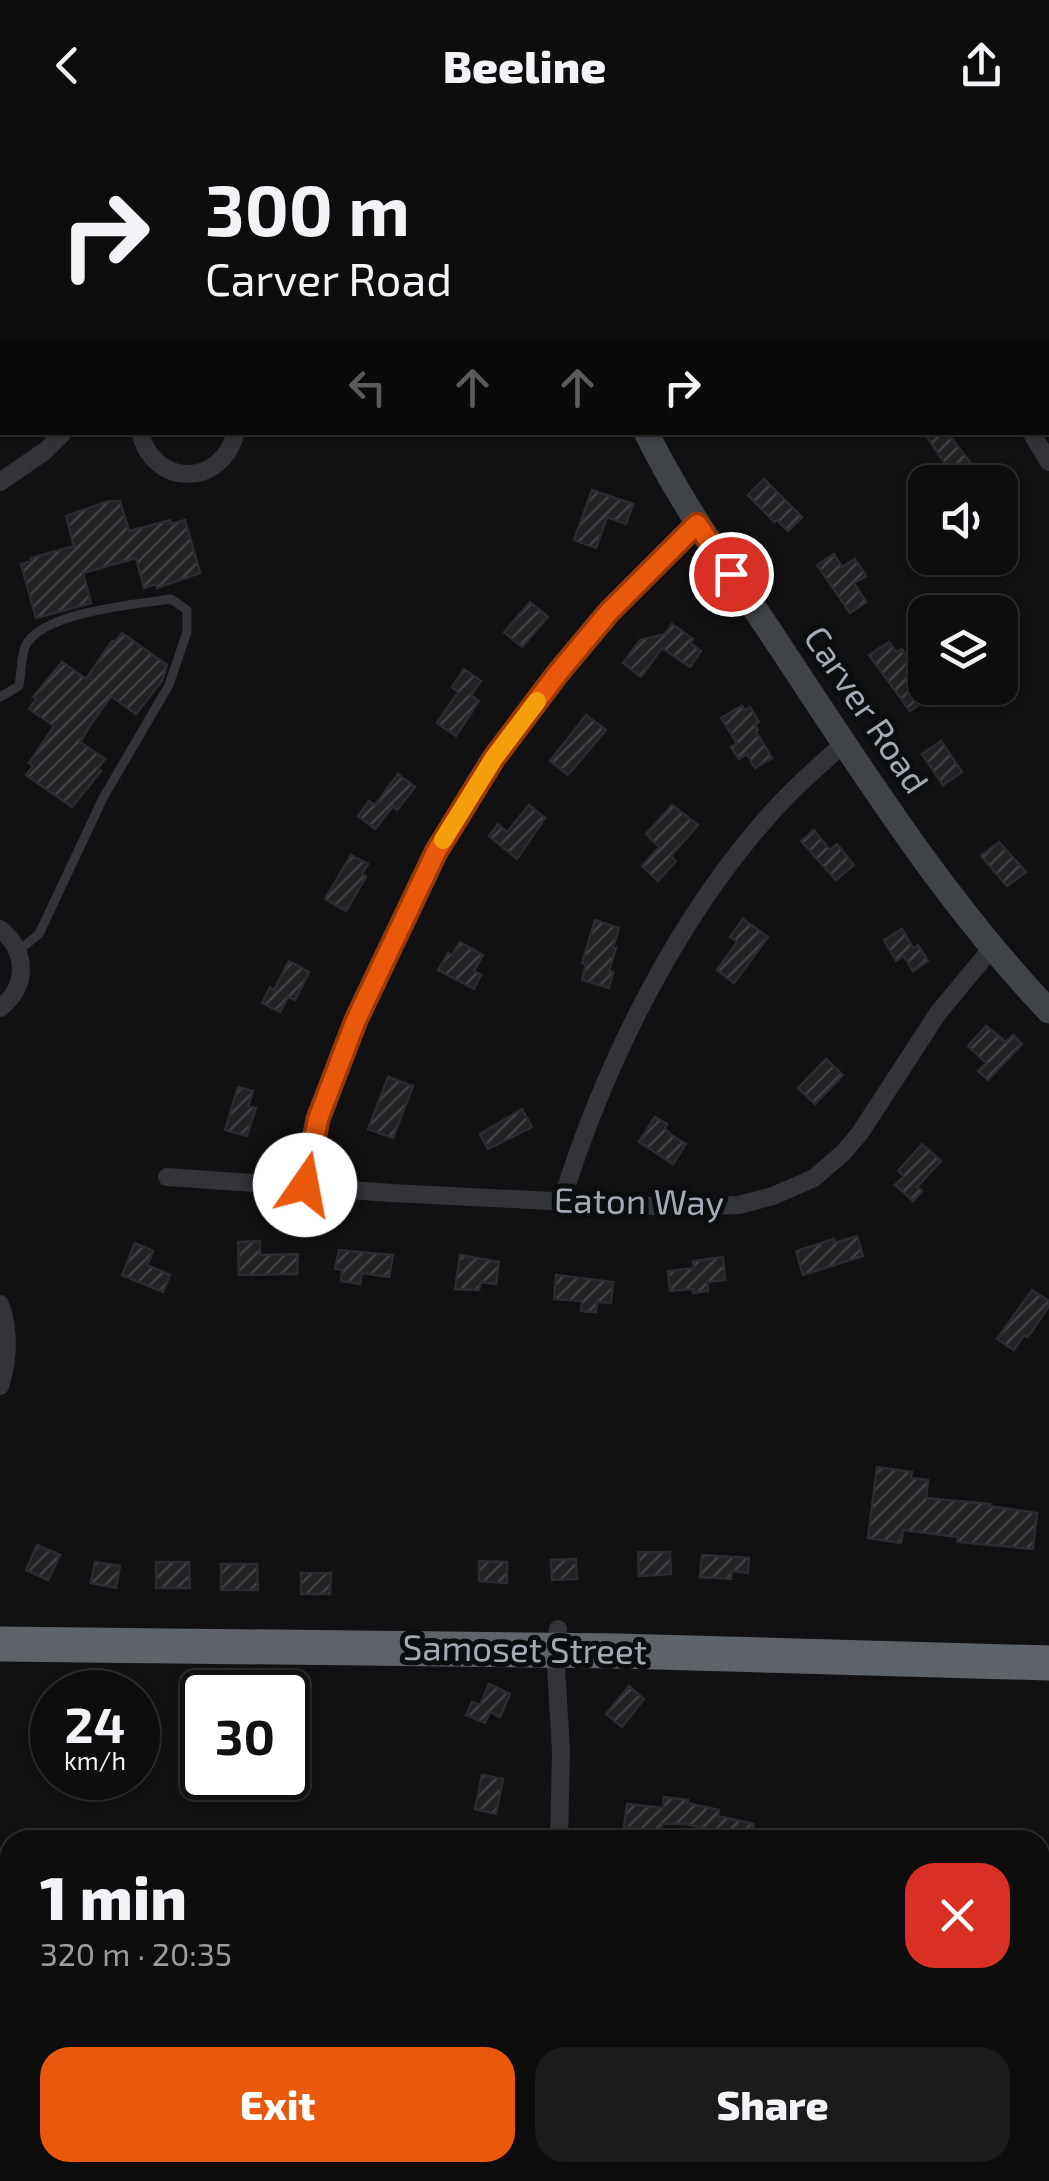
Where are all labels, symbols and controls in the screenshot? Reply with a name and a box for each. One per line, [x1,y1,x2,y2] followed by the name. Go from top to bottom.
[40,38,95,93] icon: back
[443,38,606,92] text: Beeline
[954,38,1009,93] icon: share
[205,166,410,250] text: 300 m
[40,170,170,300] icon: right
[205,251,452,305] text: Carver Road
[340,360,395,415] icon: left
[445,360,500,415] icon: ahead
[550,360,605,415] icon: ahead
[655,360,710,415] icon: right
[908,465,1018,705] map controls
[908,465,1018,575] button: sound
[689,532,774,617] pin
[704,547,759,602] icon: arrive
[908,595,1018,705] button: layers
[797,618,939,800] street label: Carver Road
[253,1133,357,1237] position arrow
[554,1178,724,1222] street label: Eaton Way
[402,1625,648,1671] street label: Samoset Street
[180,1670,310,1800] speed limit sign: 30
[65,1693,125,1753] text: 24
[64,1745,126,1775] text: km/h
[40,1860,187,1932] text: 1 min
[905,1863,1010,1968] button: close
[40,1934,232,1972] text: 320 m · 20:35
[40,2047,515,2162] button: Exit
[535,2047,1010,2162] button: Share

